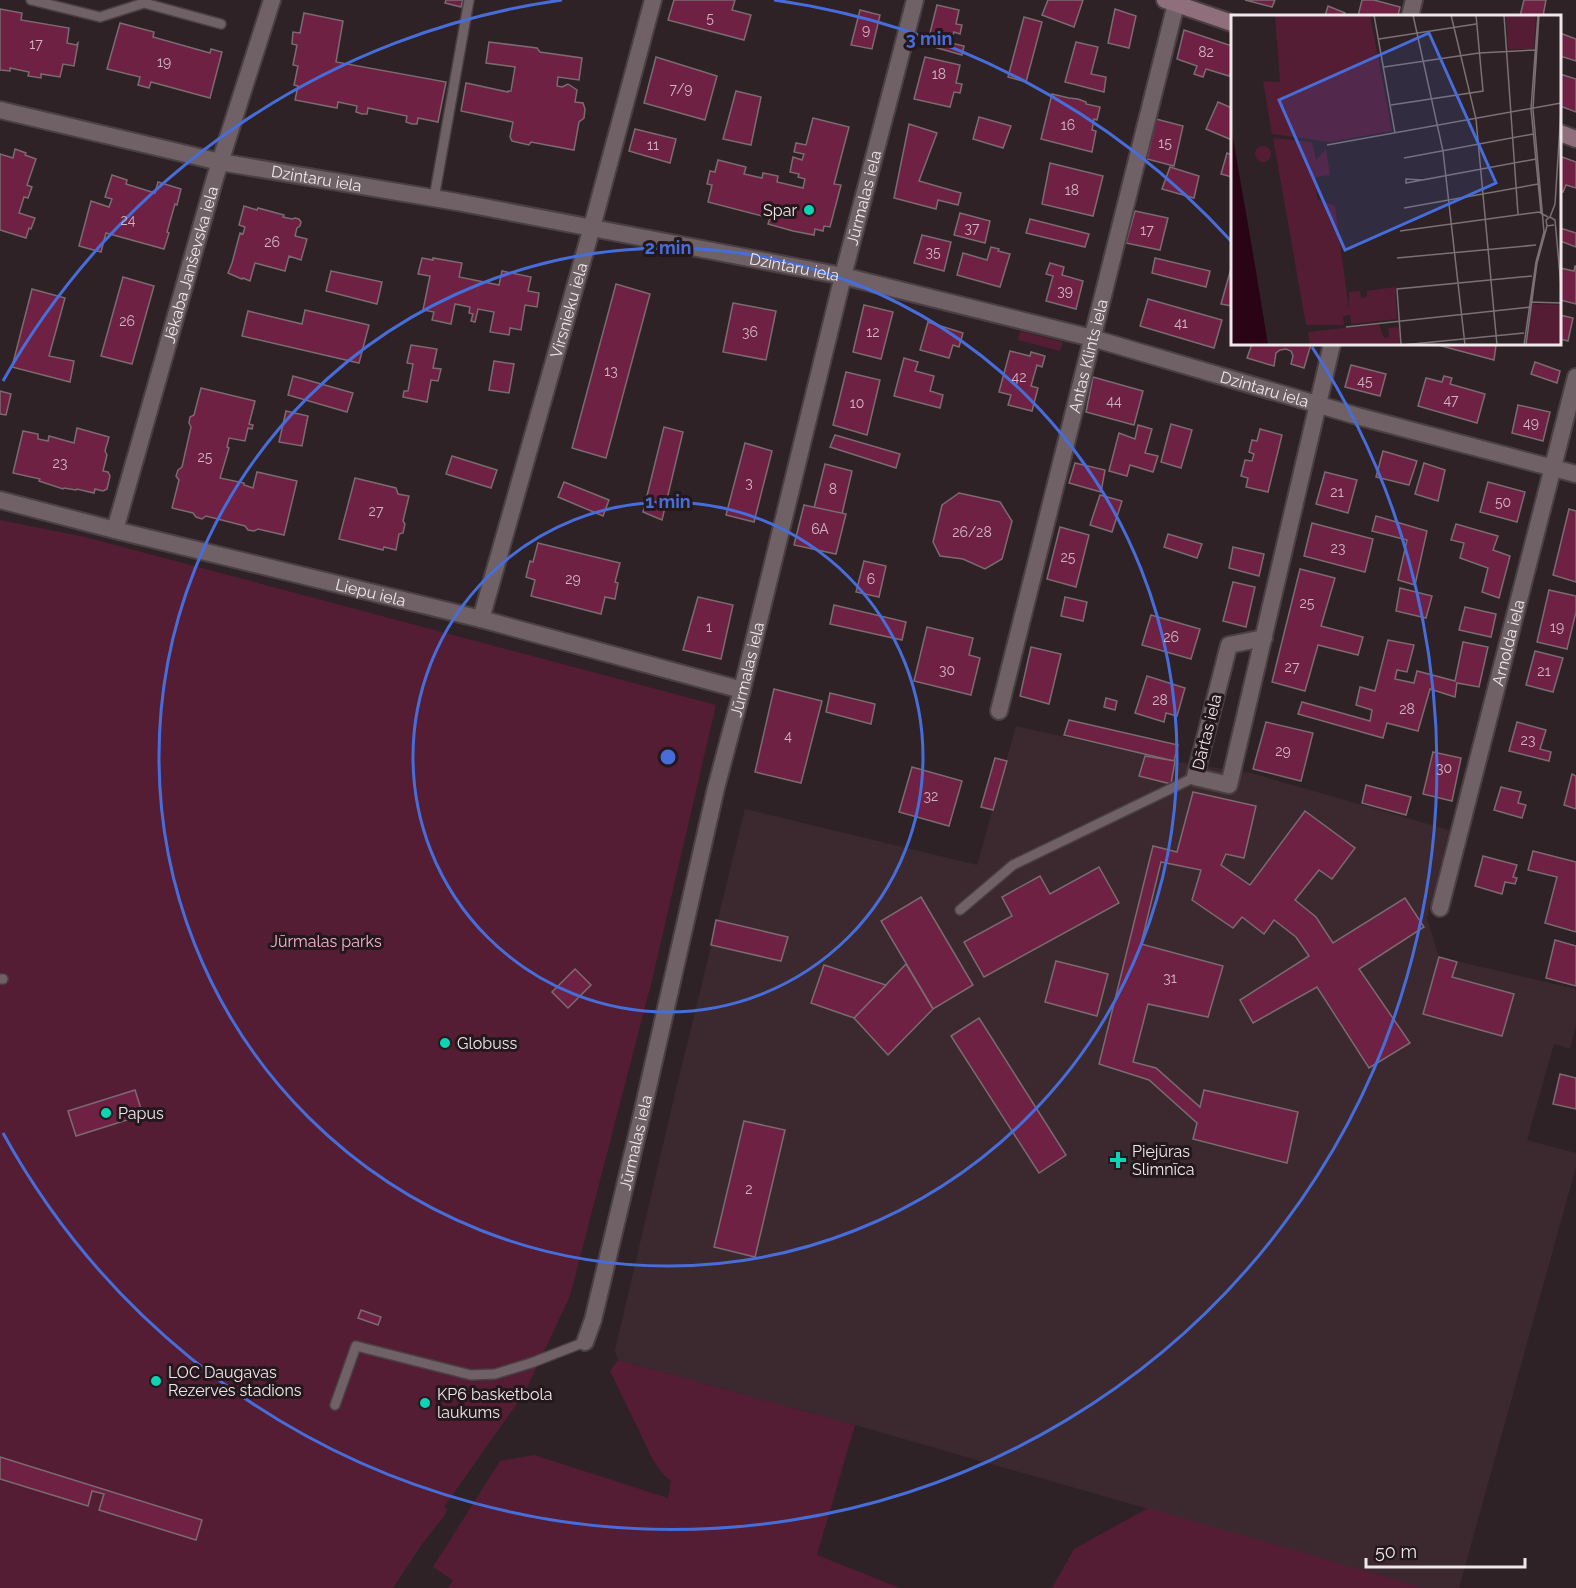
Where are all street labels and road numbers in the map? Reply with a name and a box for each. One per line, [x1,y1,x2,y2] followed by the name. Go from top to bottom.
[842,148,885,247] street label: Jūrmalas iela
[270,161,363,195] street label: Dzintaru iela
[159,184,222,345] street label: Jēkaba Janševska iela
[748,249,841,285] street label: Dzintaru iela
[546,260,591,360] street label: Virsnieku iela
[1065,297,1111,415] street label: Antas Klints iela
[1218,367,1311,411] street label: Dzintaru iela
[334,574,408,610] street label: Liepu iela
[1488,597,1528,688] street label: Arnolda iela
[726,620,768,719] street label: Jūrmalas iela
[1188,692,1226,772] street label: Dārtas iela
[615,1093,656,1192] street label: Jūrmalas iela

